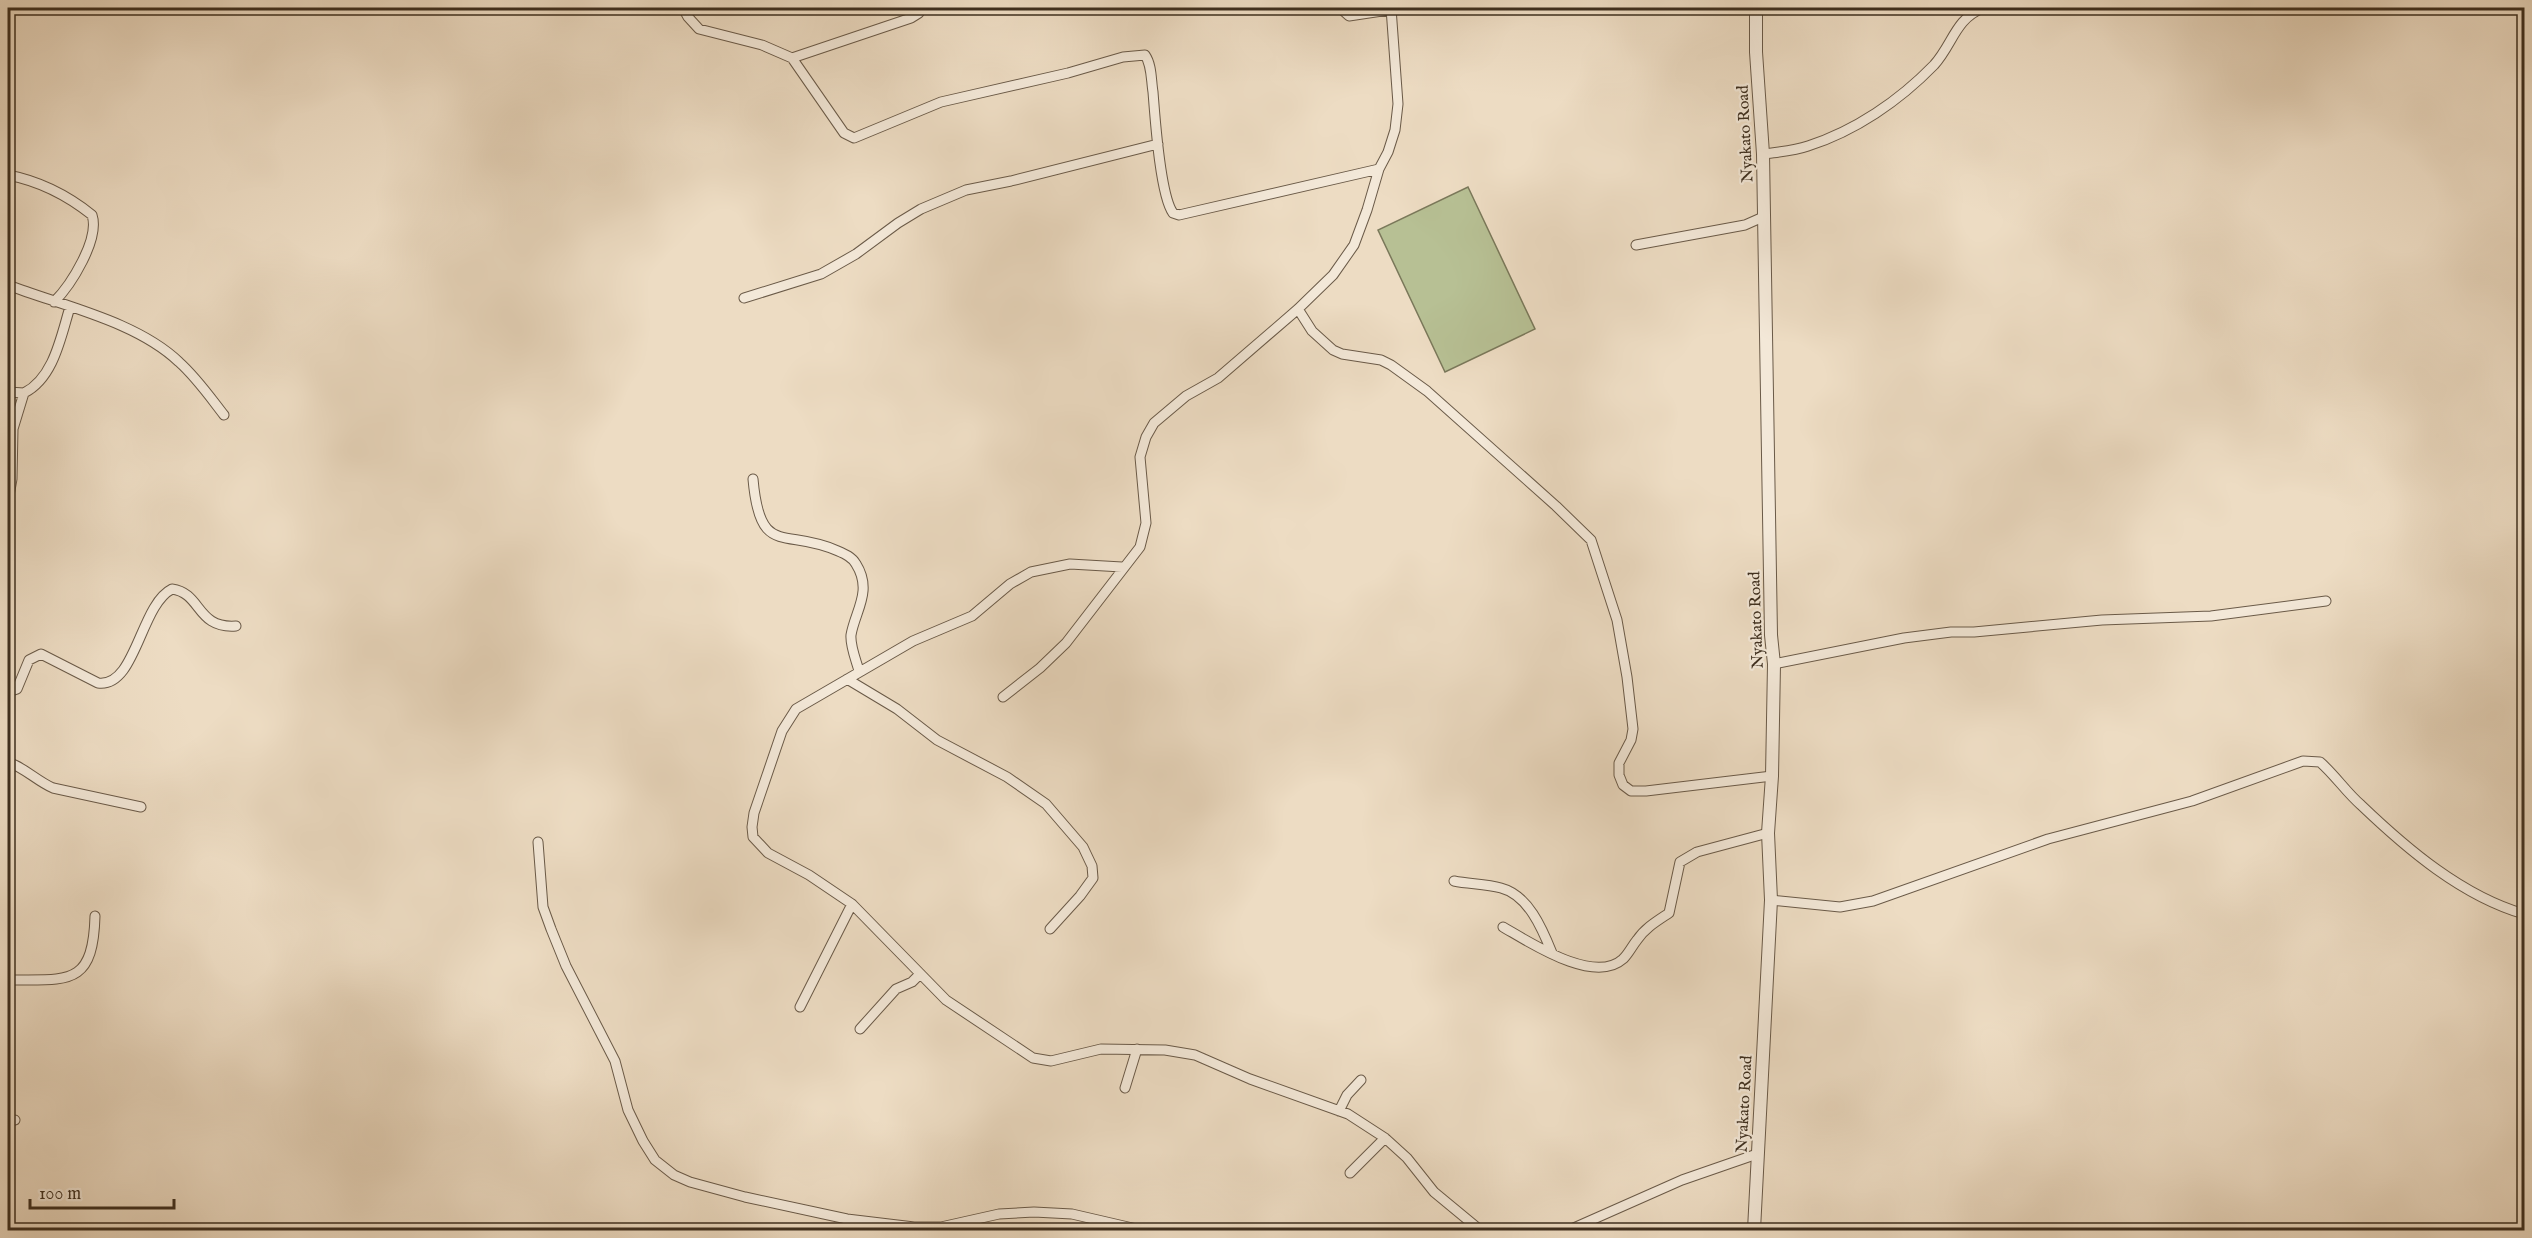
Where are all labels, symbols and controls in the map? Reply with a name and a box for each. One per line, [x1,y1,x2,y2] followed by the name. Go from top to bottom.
[1733,84,1759,183] street label: Nyakato Road
[1745,570,1769,669] street label: Nyakato Road
[1732,1054,1758,1153] street label: Nyakato Road
[30,1172,174,1210] scale bar
[39,1183,81,1206] text: 100 m

